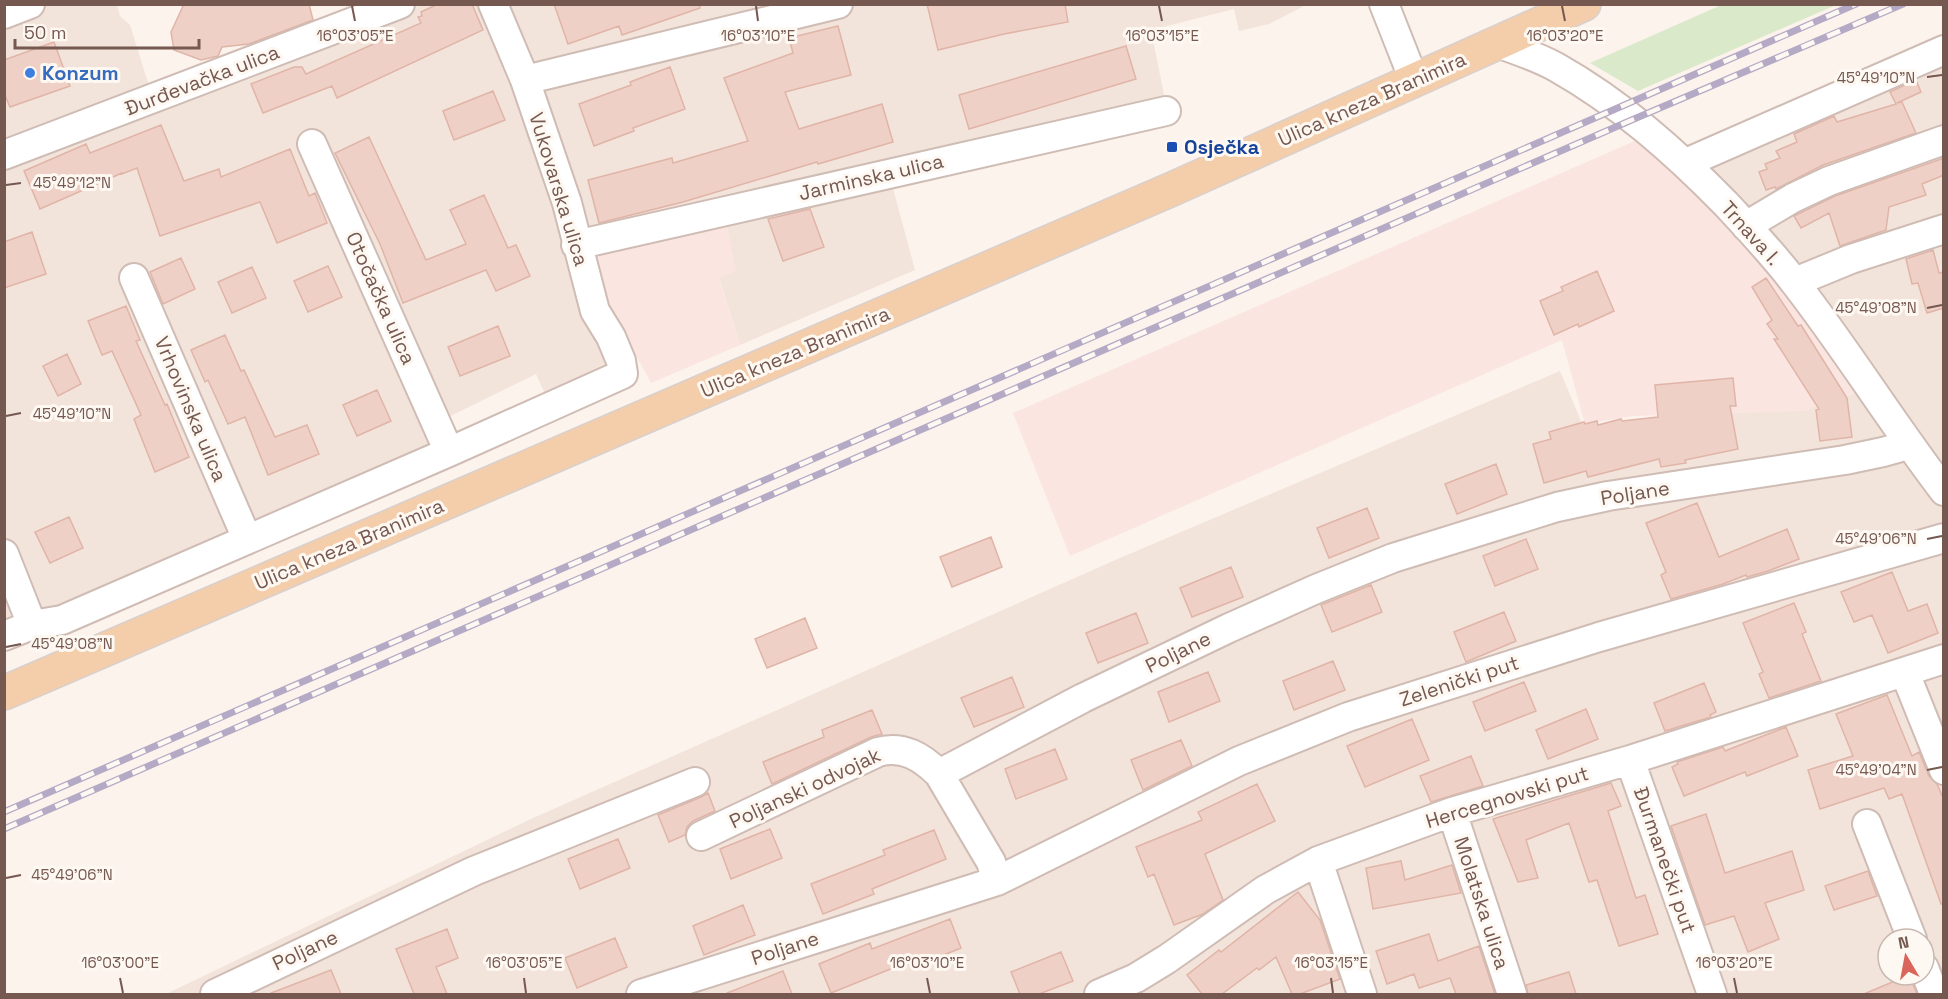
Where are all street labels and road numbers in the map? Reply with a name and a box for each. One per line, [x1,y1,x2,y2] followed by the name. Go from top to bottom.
[121,39,283,121] street label: Đurđevačka ulica
[1274,46,1470,152] street label: Ulica kneza Branimira
[523,109,595,269] street label: Vukovarska ulica
[796,148,946,206] street label: Jarminska ulica
[1715,195,1787,271] street label: Trnava I.
[340,228,422,368] street label: Otočačka ulica
[696,300,894,404] street label: Ulica kneza Branimira
[149,333,233,485] street label: Vrhovinska ulica
[1599,475,1671,511] street label: Poljane
[250,492,448,596] street label: Ulica kneza Branimira
[1141,625,1215,679] street label: Poljane
[1396,649,1522,713] street label: Zelenički put
[725,741,885,834] street label: Poljanski odvojak
[1422,760,1592,834] street label: Hercegnovski put
[1628,783,1702,937] street label: Đurmanečki put
[1448,833,1516,973] street label: Molatska ulica
[268,924,342,976] street label: Poljane
[748,925,822,971] street label: Poljane

